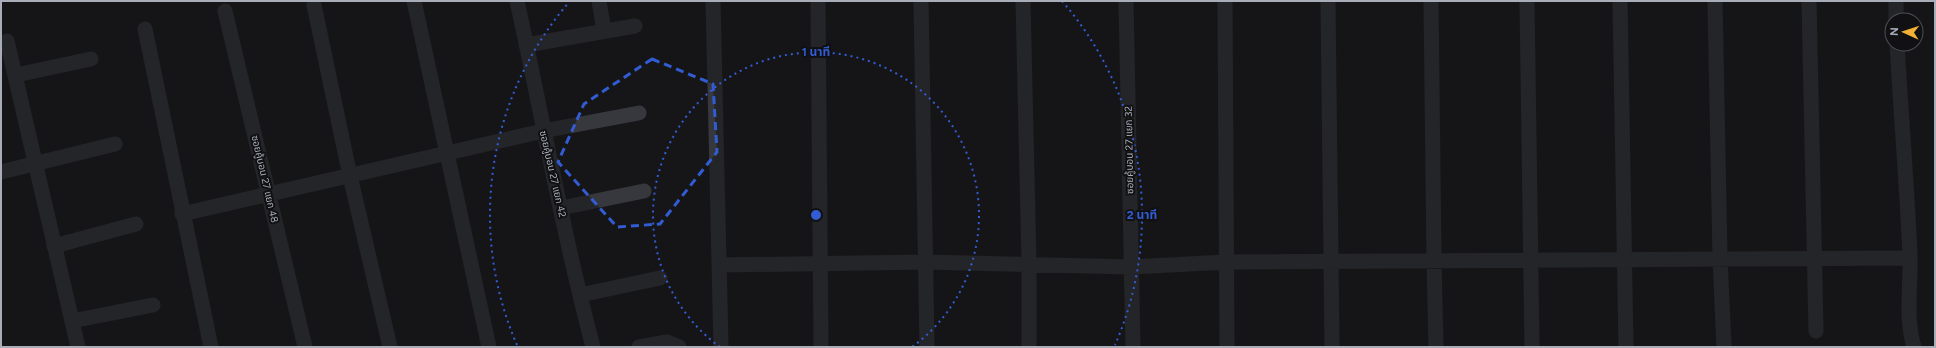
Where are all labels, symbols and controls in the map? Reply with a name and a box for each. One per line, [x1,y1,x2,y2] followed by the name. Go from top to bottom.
[1884,12,1924,52] north arrow
[1888,27,1901,36] text: N
[802,45,830,59] text: 1 นาที
[1122,106,1136,194] street label: ซอยคู้บอน 27 แยก 32
[537,129,569,219] street label: ซอยคู้บอน 27 แยก 42
[249,134,281,224] street label: ซอยคู้บอน 27 แยก 48
[809,208,823,222] centre of rings
[1127,208,1157,222] text: 2 นาที

